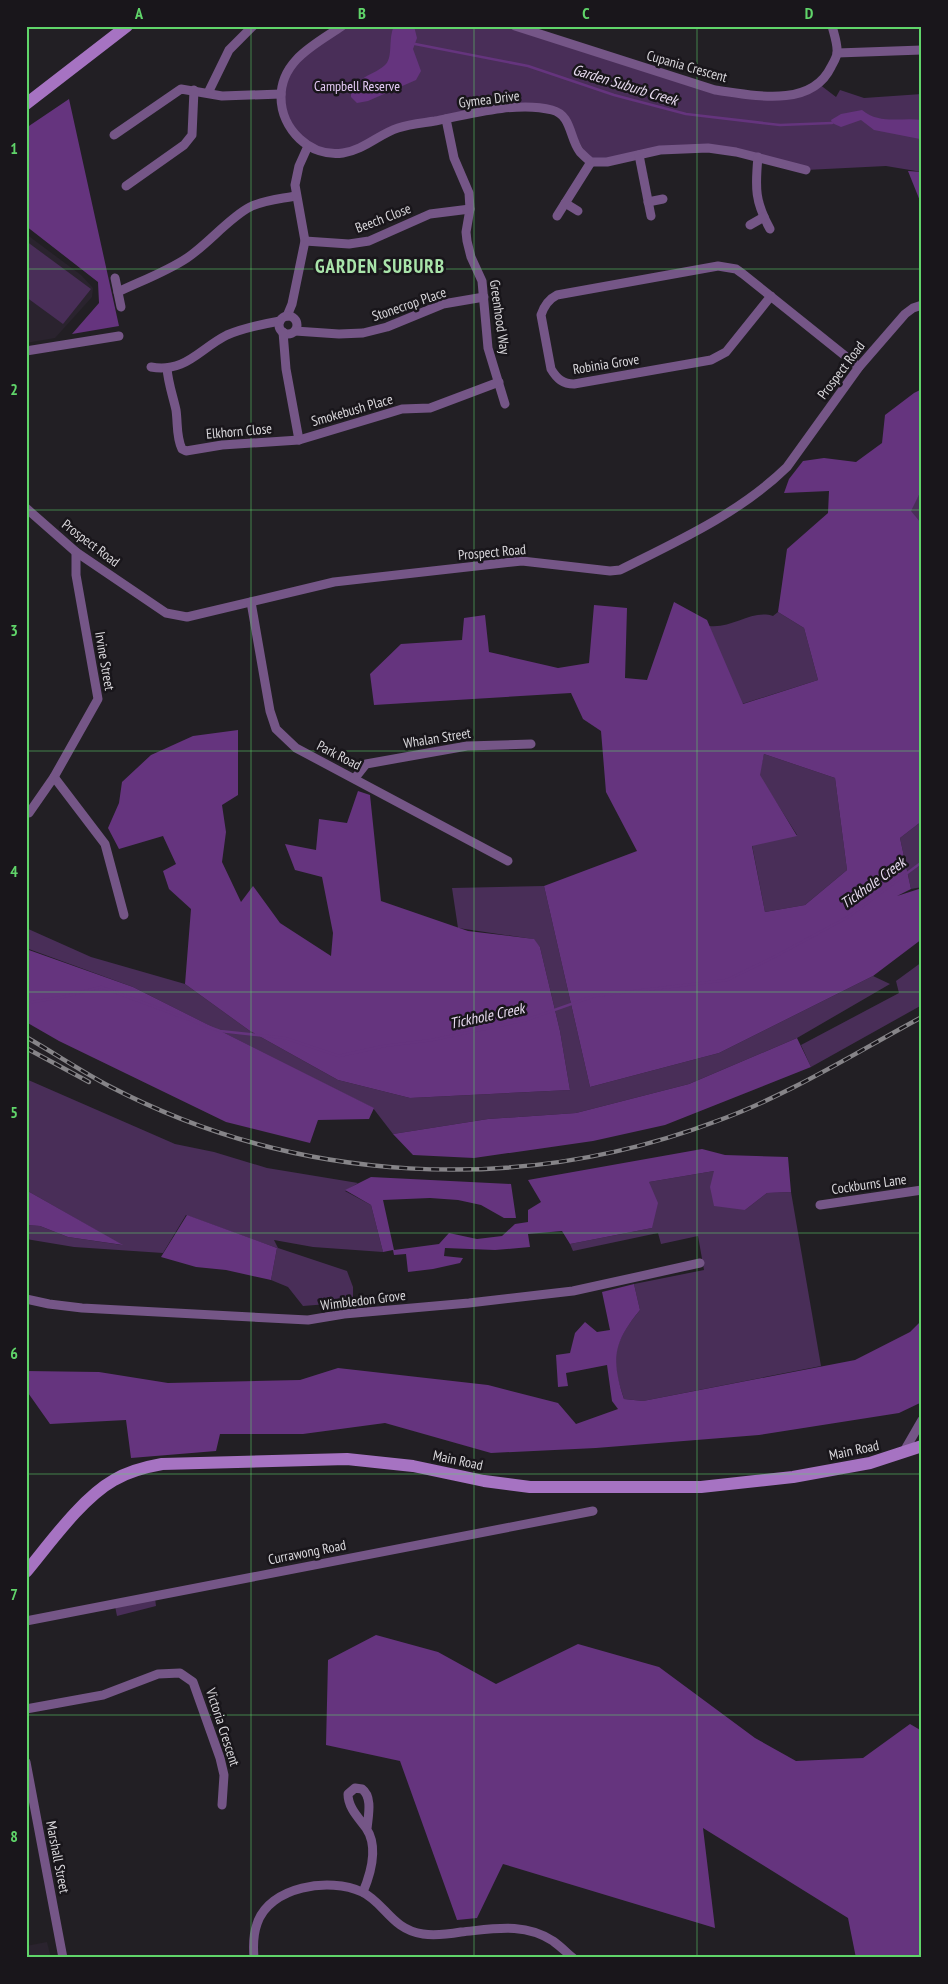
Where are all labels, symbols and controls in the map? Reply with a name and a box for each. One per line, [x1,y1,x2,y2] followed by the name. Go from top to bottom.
[134,3,144,23] text: A
[358,3,366,23] text: B
[582,3,590,23] text: C
[805,3,814,23] text: D
[645,46,729,86] street label: Cupania Crescent
[570,60,682,110] water label: Garden Suburb Creek
[314,77,400,95] park label: Campbell Reserve
[458,86,521,112] street label: Gymea Drive
[10,138,18,158] text: 1
[353,199,414,237] street label: Beech Close
[315,254,445,278] district label: GARDEN SUBURB
[486,279,514,356] street label: Greenhood Way
[370,283,449,325] street label: Stonecrop Place
[813,337,869,403] street label: Prospect Road
[572,350,641,378] street label: Robinia Grove
[10,379,18,399] text: 2
[309,390,395,430] street label: Smokebush Place
[205,419,273,443] street label: Elkhorn Close
[58,515,124,571] street label: Prospect Road
[457,540,527,564] street label: Prospect Road
[10,620,18,640] text: 3
[91,630,119,692] street label: Irvine Street
[402,724,472,752] street label: Whalan Street
[314,736,364,774] street label: Park Road
[836,851,911,913] water label: Tickhole Creek
[10,861,18,881] text: 4
[448,998,528,1033] water label: Tickhole Creek
[10,1102,18,1122] text: 5
[830,1170,908,1198] street label: Cockburns Lane
[319,1286,407,1314] street label: Wimbledon Grove
[10,1343,18,1363] text: 6
[827,1436,881,1464] street label: Main Road
[431,1446,485,1474] street label: Main Road
[267,1536,347,1568] street label: Currawong Road
[10,1584,18,1604] text: 7
[202,1685,244,1768] street label: Victoria Crescent
[42,1819,74,1895] street label: Marshall Street
[10,1826,18,1846] text: 8

